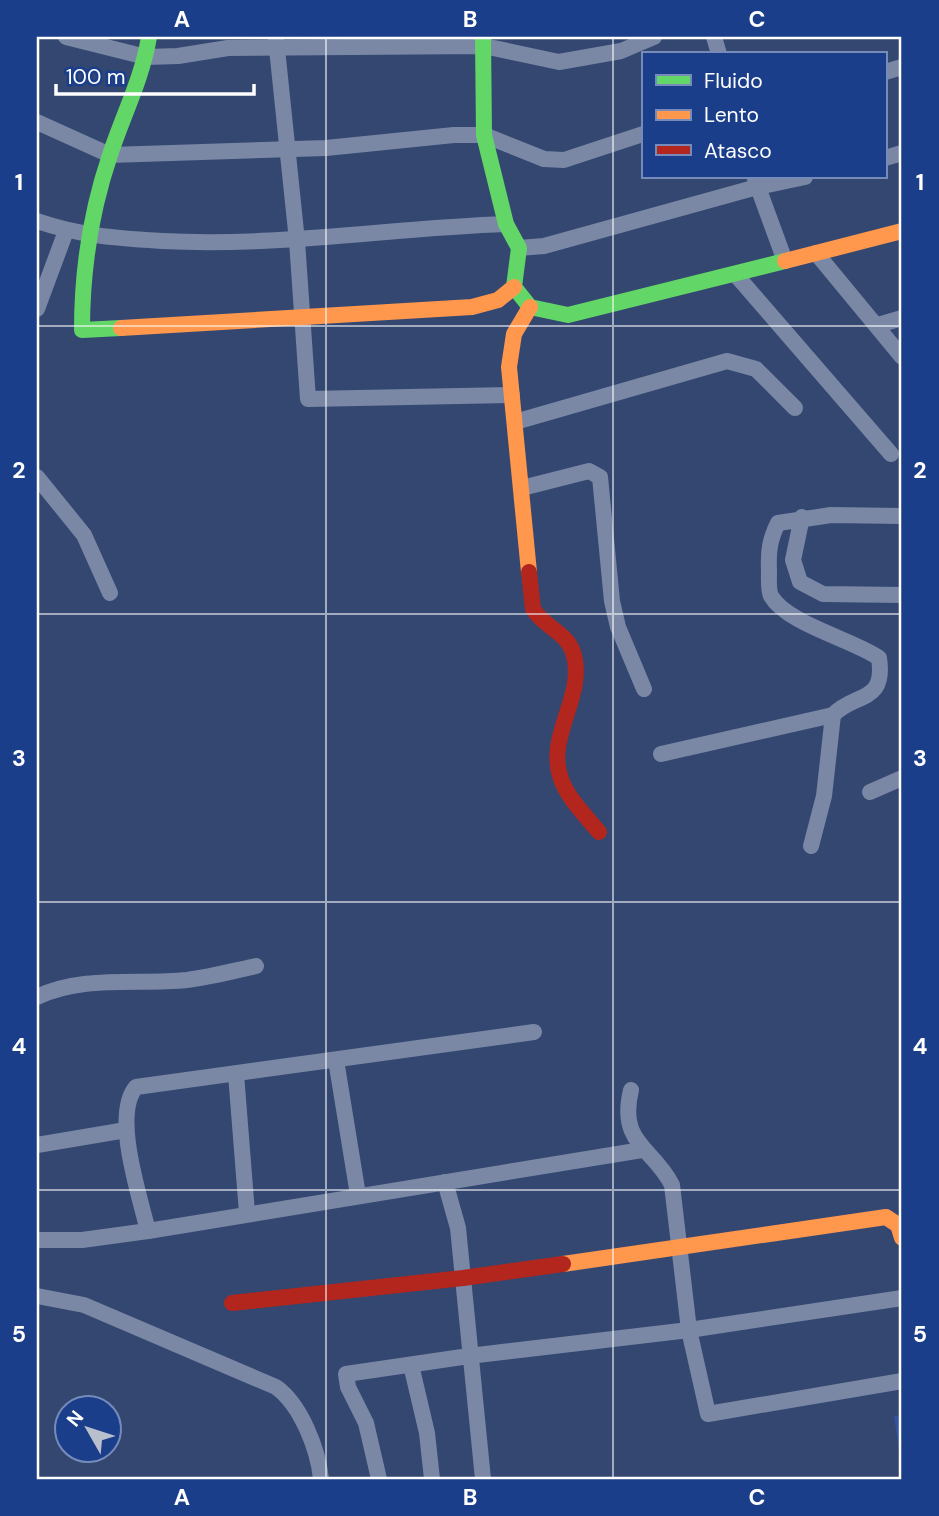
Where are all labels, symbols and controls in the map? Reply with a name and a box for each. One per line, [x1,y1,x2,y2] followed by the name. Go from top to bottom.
[174,4,190,34] text: A
[463,4,477,34] text: B
[749,4,765,34] text: C
[56,52,254,96] scale bar
[642,52,886,178] legend
[66,63,126,91] text: 100 m
[704,67,763,95] text: Fluido
[704,101,759,129] text: Lento
[704,137,772,165] text: Atasco
[15,167,23,197] text: 1
[916,167,924,197] text: 1
[12,455,26,485] text: 2
[913,455,927,485] text: 2
[12,743,26,773] text: 3
[913,743,927,773] text: 3
[12,1031,27,1061] text: 4
[913,1031,928,1061] text: 4
[12,1319,26,1349] text: 5
[913,1319,927,1349] text: 5
[52,1394,122,1464] north arrow
[61,1405,89,1432] text: N
[174,1482,190,1512] text: A
[463,1482,477,1512] text: B
[749,1482,765,1512] text: C

